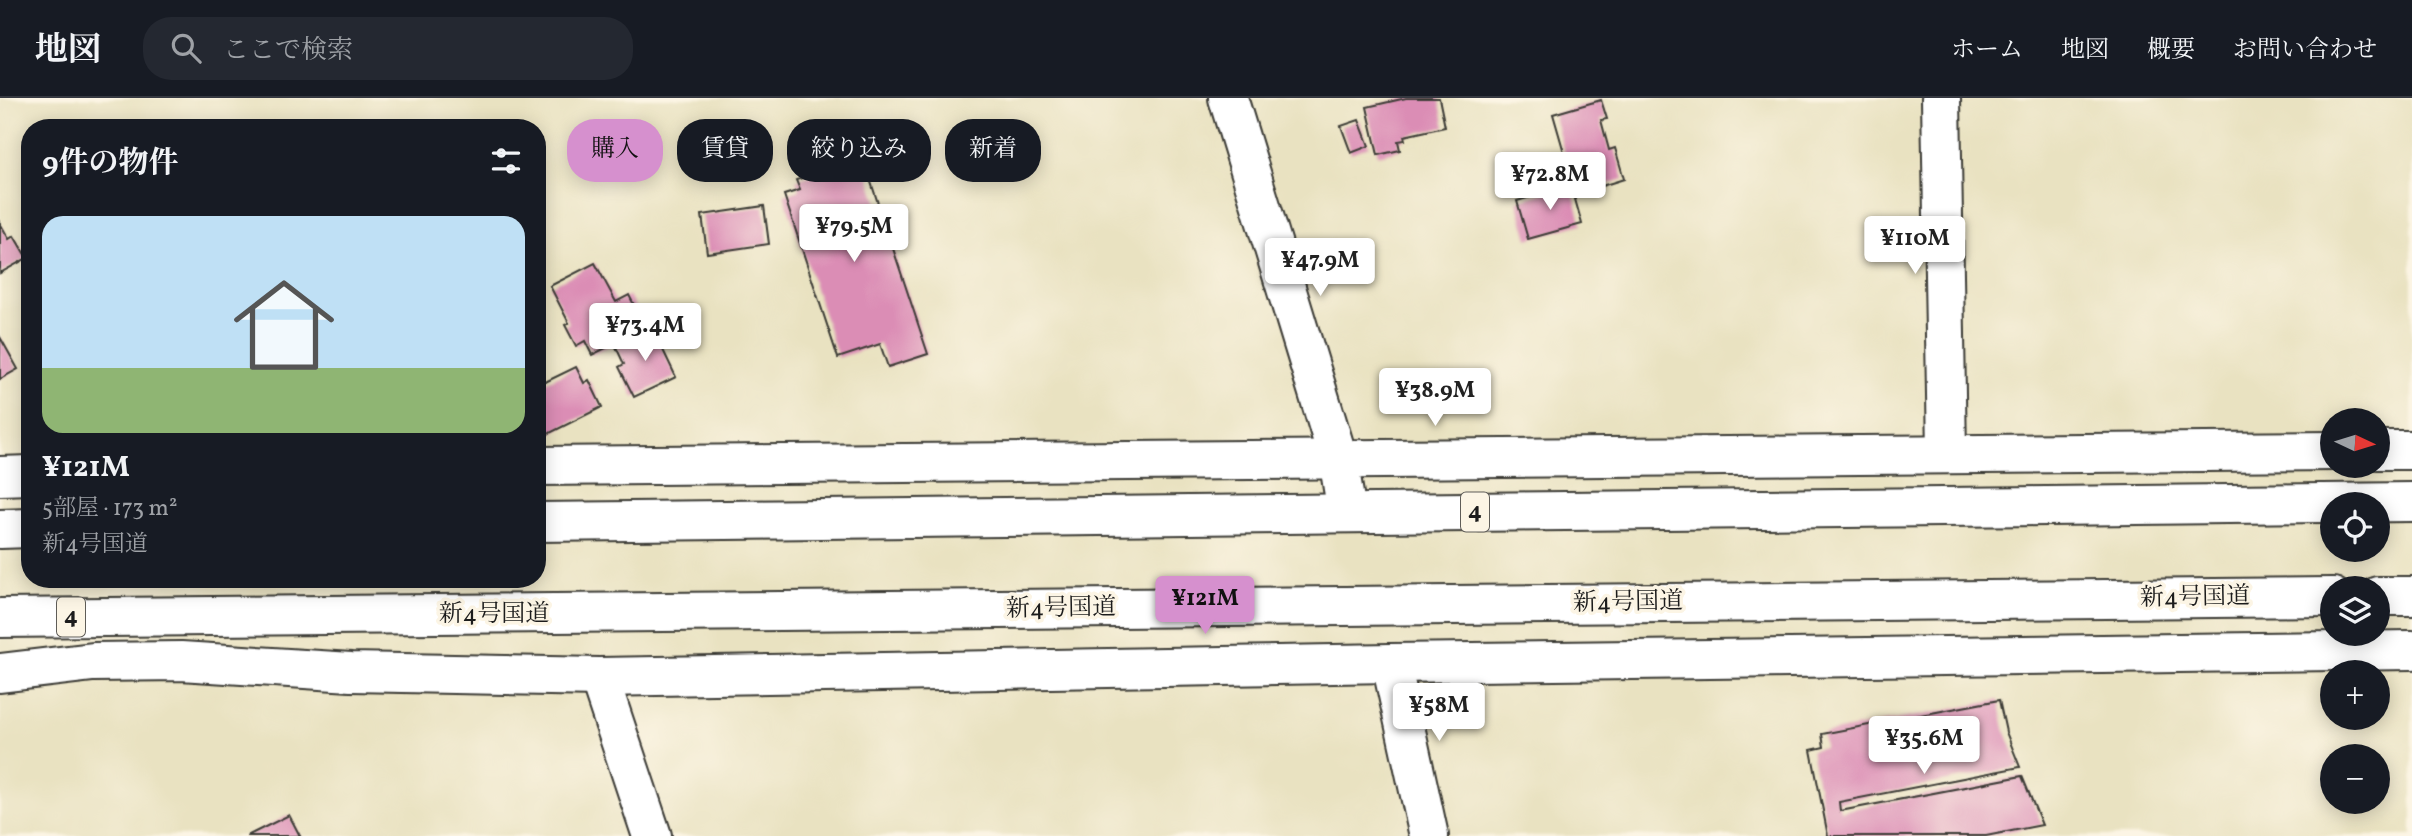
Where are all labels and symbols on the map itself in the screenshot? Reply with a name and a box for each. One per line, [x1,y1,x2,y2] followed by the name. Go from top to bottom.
[1493,152,1607,212] pin: ¥72.8M
[797,204,911,264] pin: ¥79.5M
[1866,216,1964,276] pin: ¥110M
[1263,238,1377,298] pin: ¥47.9M
[588,303,702,363] pin: ¥73.4M
[1378,368,1492,428] pin: ¥38.9M
[2320,408,2390,478] north arrow
[1461,492,1489,532] road number: 4
[1156,576,1254,636] pin: ¥121M
[2140,580,2250,616] street label: 新4号国道
[1573,585,1683,621] street label: 新4号国道
[1006,591,1116,627] street label: 新4号国道
[57,597,85,636] road number: 4
[439,598,549,632] street label: 新4号国道
[1398,684,1480,743] pin: ¥58M
[1867,716,1981,776] pin: ¥35.6M

